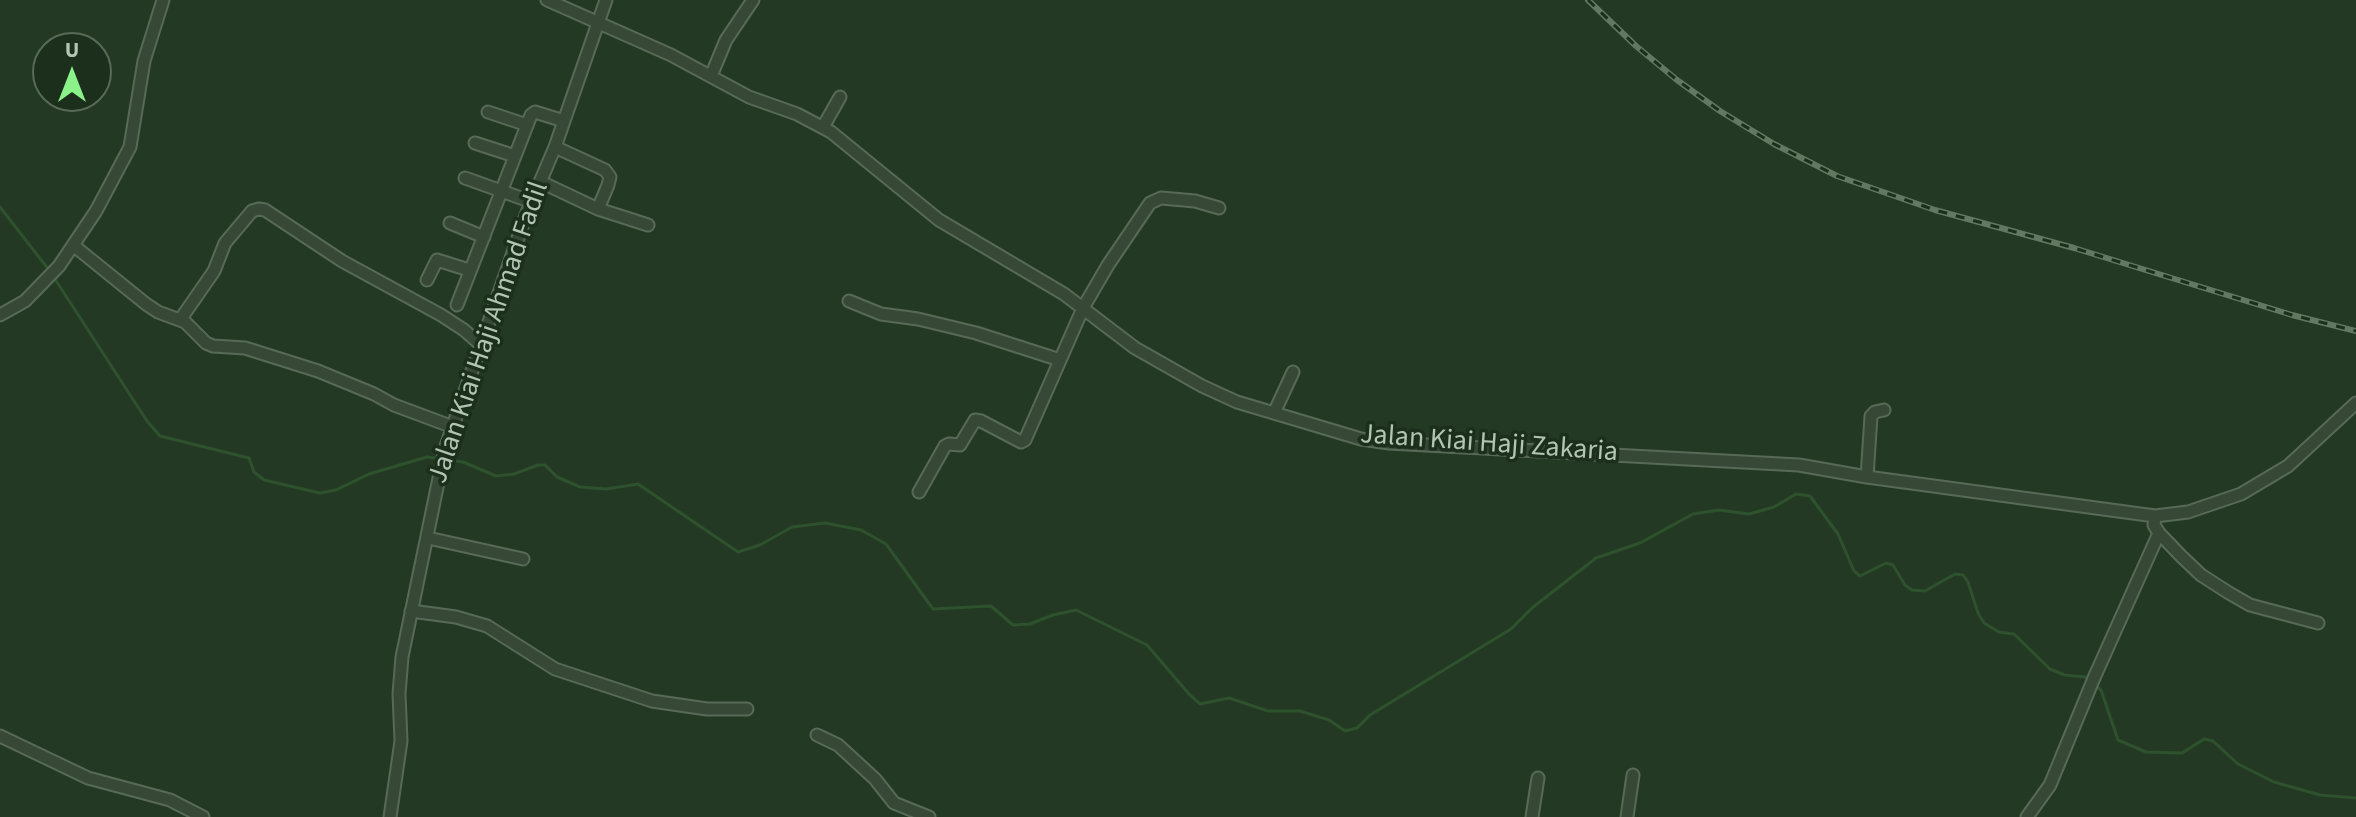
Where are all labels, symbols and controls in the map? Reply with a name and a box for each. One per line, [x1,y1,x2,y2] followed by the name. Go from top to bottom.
[32,32,112,112] north arrow
[65,34,79,66] text: U
[423,178,557,488] street label: Jalan Kiai Haji Ahmad Fadil
[1359,419,1619,471] street label: Jalan Kiai Haji Zakaria

